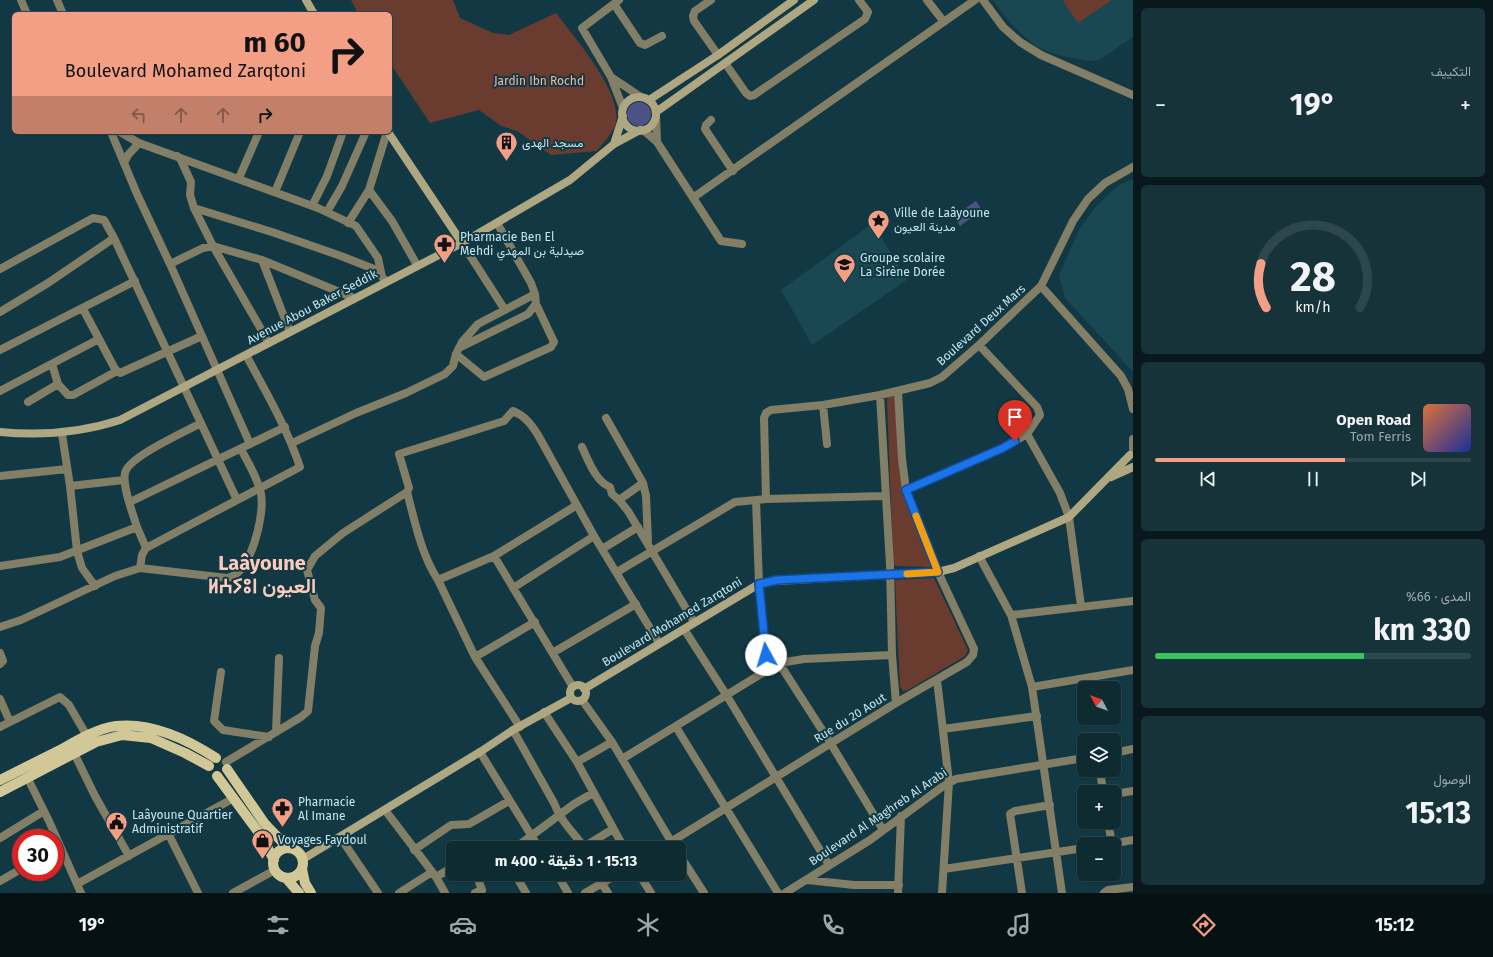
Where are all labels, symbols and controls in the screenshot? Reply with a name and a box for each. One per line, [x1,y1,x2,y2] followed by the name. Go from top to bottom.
[244,26,306,59] text: 60 m
[320,28,372,80] icon: right
[65,60,306,82] text: Boulevard Mohamed Zarqtoni
[1431,64,1471,79] text: التكييف
[494,74,584,88] park label: Jardin Ibn Rochd
[1290,87,1336,123] text: 19°
[1155,92,1166,119] text: −
[1460,92,1471,119] text: +
[128,104,150,126] icon: left
[170,104,192,126] icon: ahead
[212,104,234,126] icon: ahead
[254,104,276,126] icon: right
[494,130,520,163] building icon: مسجد الهدى
[522,136,583,151] place label: مسجد الهدى
[894,206,990,235] place label: Ville de Laâyoune مدينة العيون
[866,207,892,240] place icon: Ville de Laâyoune مدينة العيون
[460,230,584,261] place label: Pharmacie Ben El Mehdi صيدلية بن المهدي
[432,231,458,264] pharmacy icon: Pharmacie Ben El Mehdi صيدلية بن المهدي
[860,251,945,279] place label: Groupe scolaire La Sirène Dorée
[1290,251,1336,301] text: 28
[831,252,857,285] school or university icon: Groupe scolaire La Sirène Dorée
[245,266,380,347] street label: Avenue Abou Baker Seddik
[934,281,1028,368] street label: Boulevard Deux Mars
[1295,298,1331,315] text: km/h
[998,400,1032,441] pin
[1004,406,1026,428] icon: arrive
[1336,411,1411,429] text: Open Road
[1350,429,1411,444] text: Tom Ferris
[1197,468,1219,490] icon: previous
[1302,468,1324,490] icon: pause
[1407,468,1429,490] icon: next
[208,551,316,599] district label: Laâyoune ⵍⵄⵢⵓⵏ العيون
[599,575,745,669] street label: Boulevard Mohamed Zarqtoni
[1406,589,1471,604] text: المدى · 66%
[1373,612,1471,648] text: 330 km
[745,634,787,676] position arrow
[1077,681,1121,725] north arrow
[1077,681,1121,881] map controls
[811,690,889,746] street label: Rue du 20 Aout
[1077,733,1121,777] button: layers
[806,765,950,869] street label: Boulevard Al Maghreb Al Arabi
[1433,772,1471,787] text: الوصول
[1077,785,1121,829] button: +
[298,795,355,823] place label: Pharmacie Al Imane
[1405,795,1471,831] text: 15:13
[270,796,296,829] pharmacy icon: Pharmacie Al Imane
[132,808,233,836] place label: Laâyoune Quartier Administratif
[103,809,129,842] public building icon: Laâyoune Quartier Administratif
[250,827,276,860] shop icon: Voyages Faydoul
[12,829,64,881] speed limit sign: 30
[278,833,367,847] place label: Voyages Faydoul
[1077,837,1121,881] button: −
[495,852,637,870] text: 15:13 · 1 دقيقة · 400 m
[264,911,292,939] icon: filters
[449,911,477,939] icon: car
[634,911,662,939] icon: climate
[819,911,847,939] icon: phone
[1005,911,1033,939] icon: music
[1190,911,1218,939] icon: directions
[79,914,106,936] text: 19°
[1375,914,1414,936] text: 15:12

